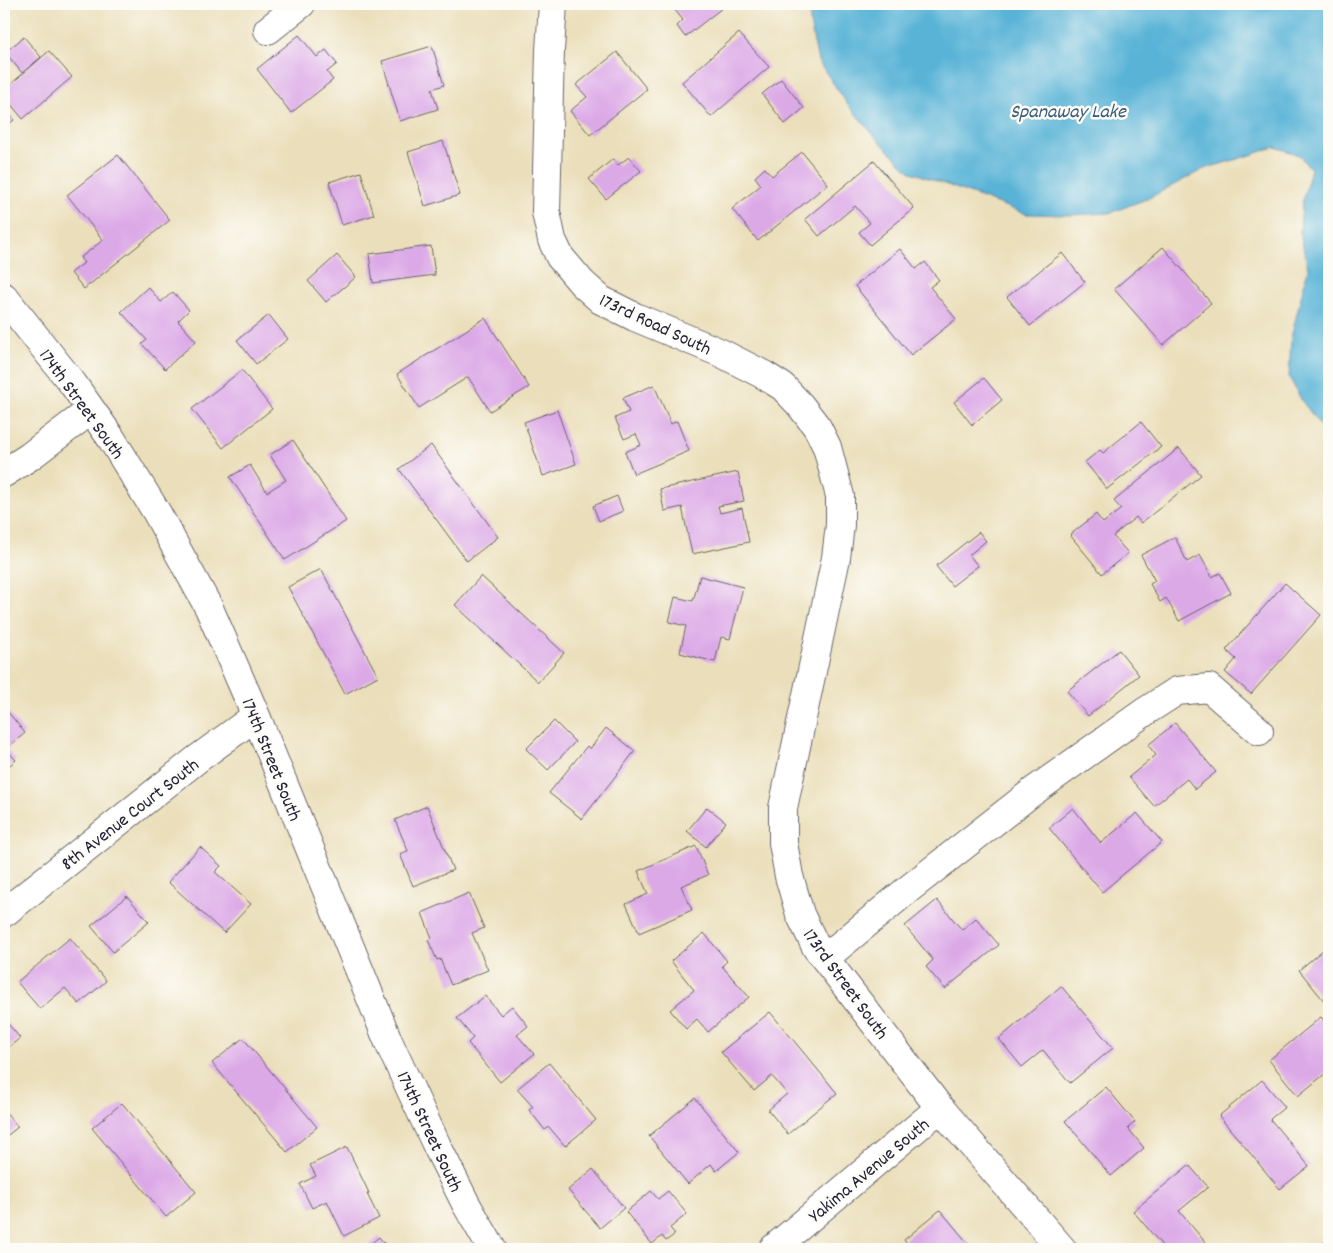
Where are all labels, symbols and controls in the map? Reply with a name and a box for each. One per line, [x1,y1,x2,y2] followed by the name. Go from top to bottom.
[1010,99,1127,127] water label: Spanaway Lake
[594,288,715,364] street label: 173rd Road South
[31,344,129,466] street label: 174th Street South
[233,695,307,826] street label: 174th Street South
[56,753,206,878] street label: 8th Avenue Court South
[795,924,894,1046] street label: 173rd Street South
[388,1068,468,1197] street label: 174th Street South
[804,1113,937,1230] street label: Yakima Avenue South

